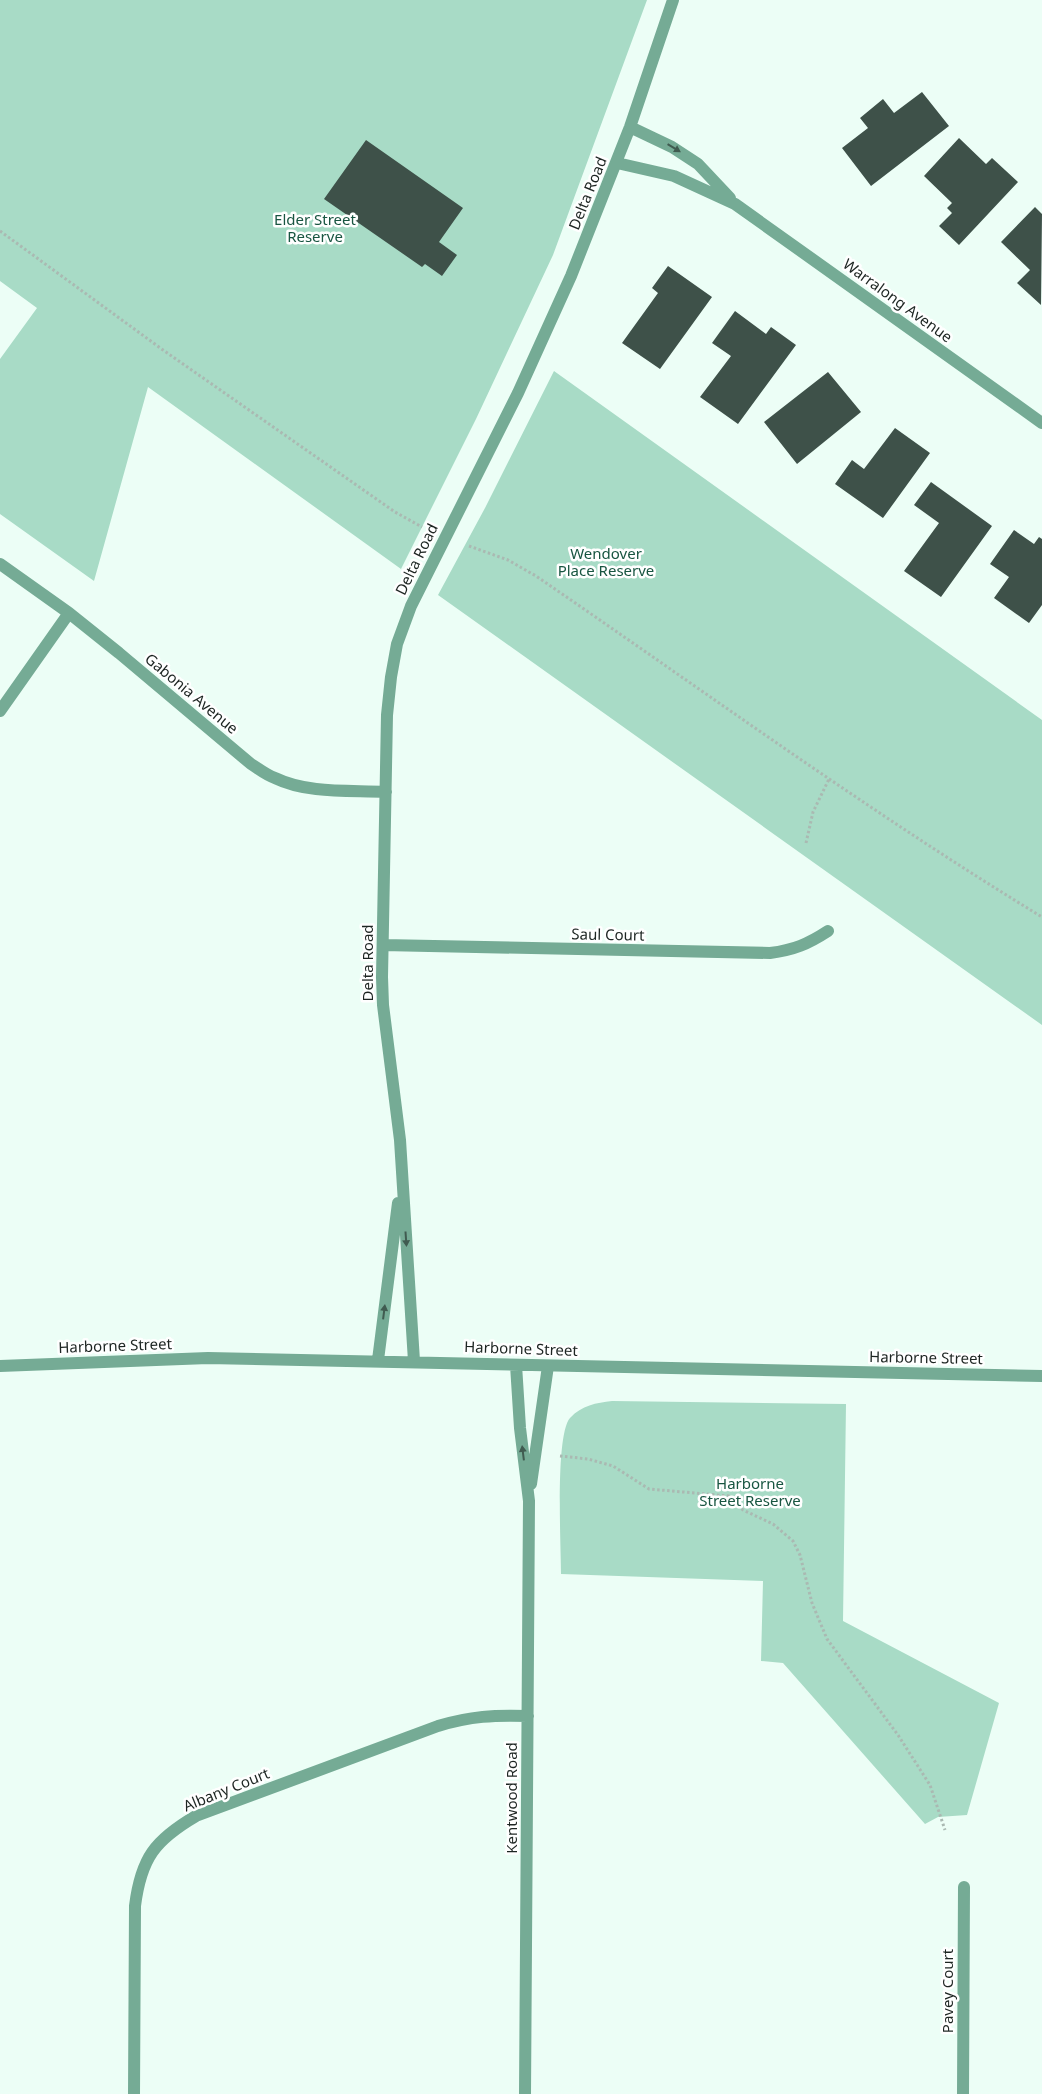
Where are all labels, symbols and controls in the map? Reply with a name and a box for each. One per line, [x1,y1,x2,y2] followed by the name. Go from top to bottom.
[667,144,680,153] one-way arrow
[563,154,611,232] street label: Delta Road
[274,209,357,246] park label: Elder Street Reserve
[839,254,957,346] street label: Warralong Avenue
[390,520,442,598] street label: Delta Road
[558,543,654,580] park label: Wendover Place Reserve
[141,648,243,738] street label: Gabonia Avenue
[571,923,645,945] street label: Saul Court
[357,924,377,1002] street label: Delta Road
[402,1232,410,1248] one-way arrow
[380,1304,388,1320] one-way arrow
[58,1333,173,1357] street label: Harborne Street
[464,1336,579,1360] street label: Harborne Street
[869,1346,984,1368] street label: Harborne Street
[519,1445,527,1461] one-way arrow
[699,1473,801,1510] park label: Harborne Street Reserve
[501,1742,521,1854] street label: Kentwood Road
[180,1762,273,1815] street label: Albany Court
[937,1948,957,2033] street label: Pavey Court

